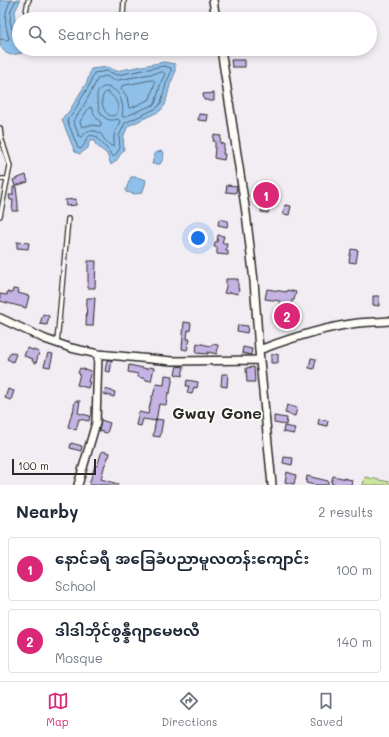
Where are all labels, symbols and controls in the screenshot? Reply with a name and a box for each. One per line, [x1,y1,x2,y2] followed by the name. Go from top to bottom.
[12,12,377,56] search box
[26,23,48,45] icon: search
[58,24,149,44] text: Search here
[253,180,279,210] pin: 1
[188,228,208,248] your location
[274,301,300,331] pin: 2
[172,402,262,423] district label: Gway Gone
[12,457,96,476] scale bar
[18,458,49,473] text: 100 m
[16,500,78,522] text: Nearby
[318,503,373,520] text: 2 results
[55,548,309,568] text: နောင်ခရီ အခြေခံပညာမူလတန်းကျောင်း
[27,561,33,578] text: 1
[336,561,372,578] text: 100 m
[55,577,96,594] text: School
[55,620,200,640] text: ဒါဒါဘိုင်စွန္နီဂျာမေဗလီ
[26,633,34,650] text: 2
[336,633,372,650] text: 140 m
[55,649,103,666] text: Mosque
[46,690,69,729] tab: Map
[161,690,217,729] tab: Directions
[310,690,343,729] tab: Saved

